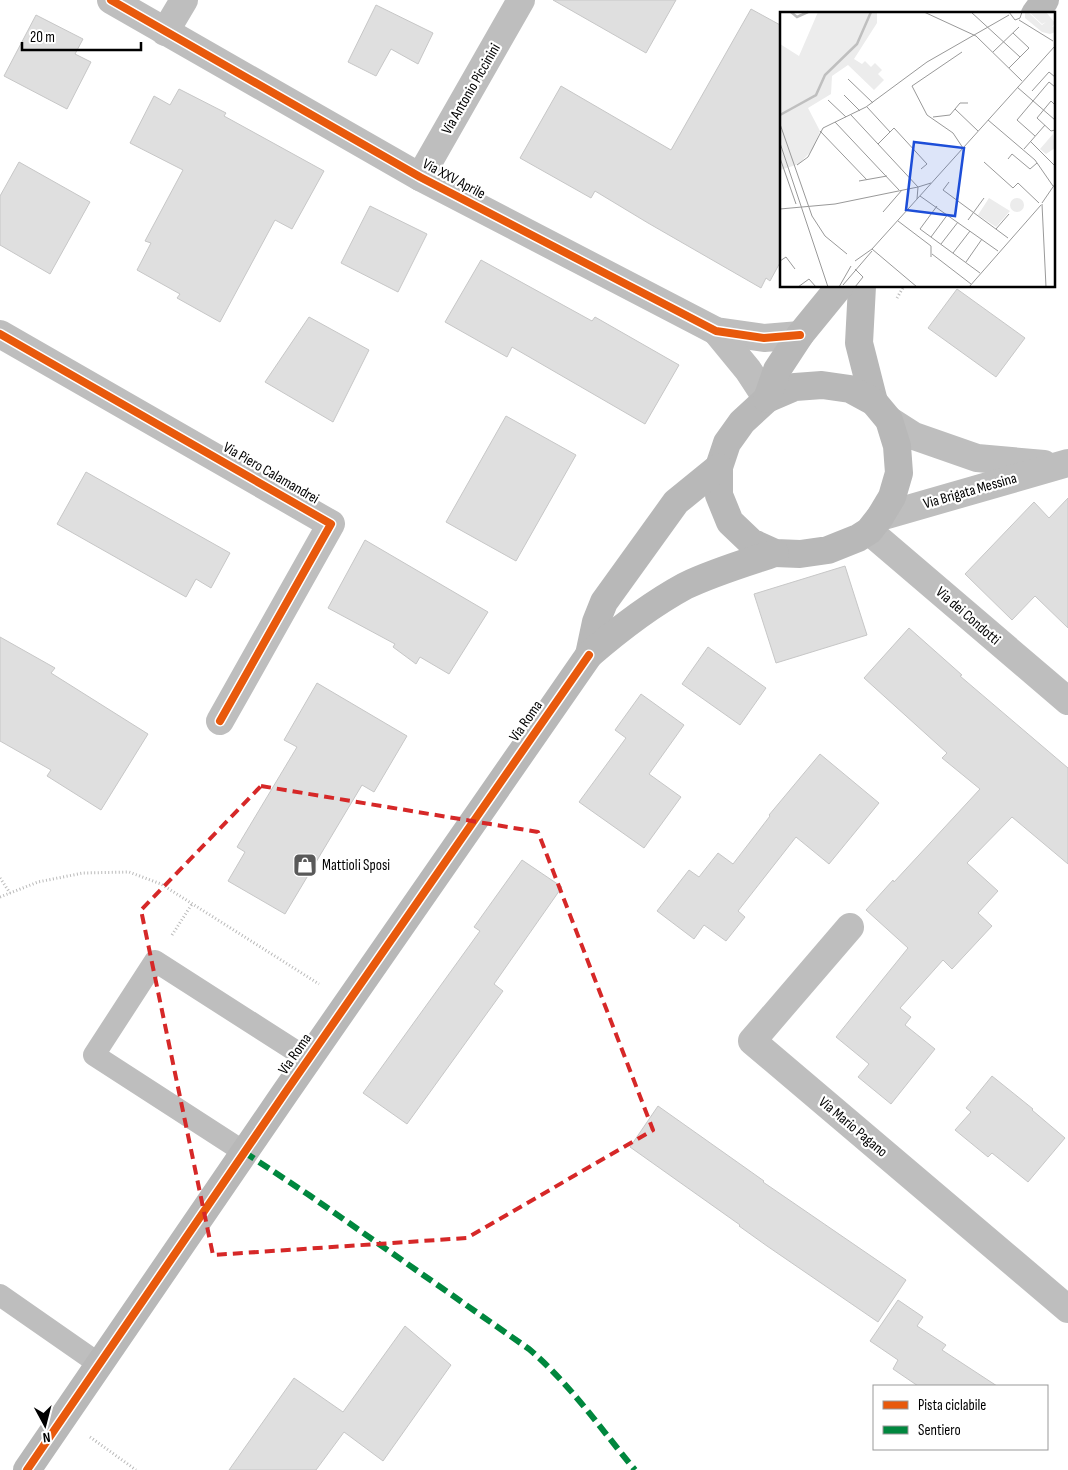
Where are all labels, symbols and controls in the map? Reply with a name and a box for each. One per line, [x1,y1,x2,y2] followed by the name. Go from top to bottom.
[780,12,1056,288] inset map
[22,20,141,52] scale bar
[30,28,55,47] text: 20 m
[437,40,505,138] street label: Via Antonio Piccinini
[419,155,489,203] street label: Via XXV Aprile
[220,438,323,508] street label: Via Piero Calamandrei
[921,469,1019,513] street label: Via Brigata Messina
[932,583,1004,649] street label: Via dei Condotti
[505,696,547,745] street label: Via Roma
[292,852,318,878] shop icon: Mattioli Sposi
[322,856,390,875] place label: Mattioli Sposi
[274,1029,316,1078] street label: Via Roma
[815,1093,891,1161] street label: Via Mario Pagano
[873,1385,1048,1450] legend
[918,1396,986,1415] text: Pista ciclabile
[20,1400,70,1450] north arrow
[918,1421,961,1440] text: Sentiero
[42,1429,51,1446] text: N

